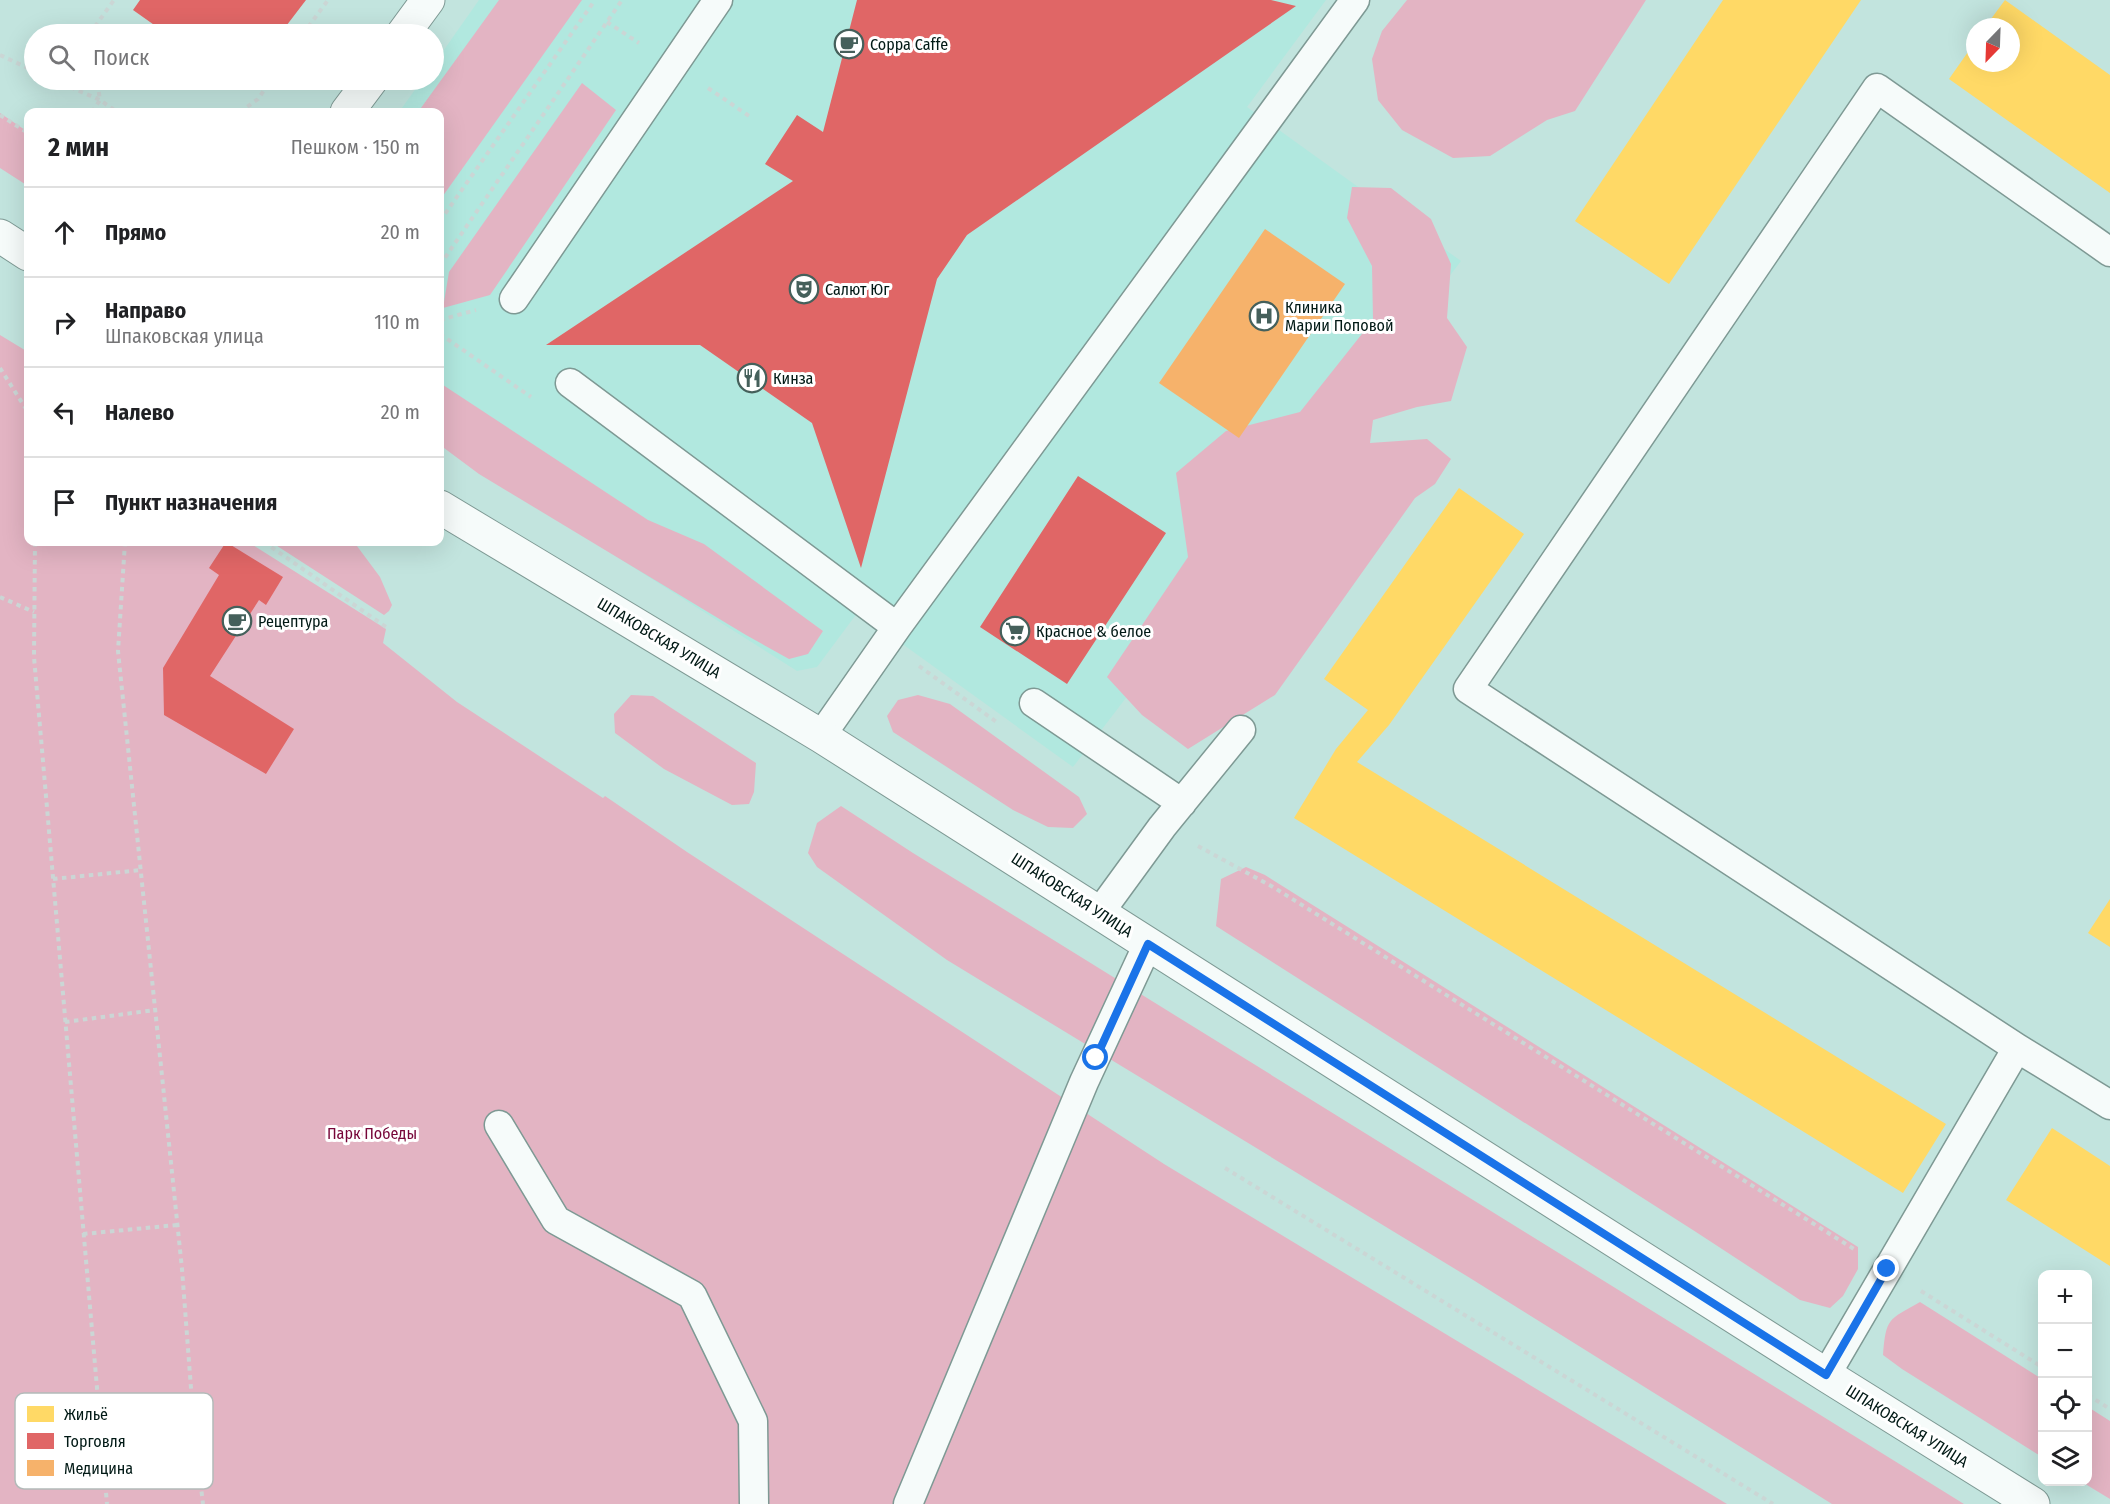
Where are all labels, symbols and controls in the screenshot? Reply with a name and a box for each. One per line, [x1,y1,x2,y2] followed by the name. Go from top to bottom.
[1966,18,2020,72] north arrow
[24,24,444,90] search box
[833,28,865,60] cafe icon: Coppa Caffe
[870,35,948,54] place label: Coppa Caffe
[45,41,78,74] icon: search
[93,44,149,71] text: Поиск
[48,132,109,163] text: 2 мин
[291,135,420,159] text: Пешком · 150 m
[48,216,81,249] icon: ahead
[105,219,166,246] text: Прямо
[381,220,420,244] text: 20 m
[788,273,820,305] theatre icon: Салют Юг
[825,280,890,299] place label: Салют Юг
[105,297,186,324] text: Направо
[1285,298,1394,335] place label: Клиника Марии Поповой
[1248,300,1280,332] hospital icon: Клиника Марии Поповой
[48,306,81,339] icon: right
[374,310,420,334] text: 110 m
[105,324,264,348] text: Шпаковская улица
[736,362,768,394] restaurant icon: Кинза
[773,369,814,388] place label: Кинза
[48,396,81,429] icon: left
[105,399,174,426] text: Налево
[381,400,420,424] text: 20 m
[48,486,81,519] icon: arrive
[105,489,277,516] text: Пункт назначения
[594,594,725,683] street label: ШПАКОВСКАЯ УЛИЦА
[221,605,253,637] cafe icon: Рецептура
[258,612,328,631] place label: Рецептура
[999,615,1031,647] supermarket icon: Красное & белое
[1036,622,1151,641] place label: Красное & белое
[1008,849,1137,942] street label: ШПАКОВСКАЯ УЛИЦА
[1082,1044,1108,1070] route start
[327,1124,417,1143] park label: Парк Победы
[1873,1255,1899,1281] route end
[2038,1270,2092,1486] map controls
[2038,1270,2092,1324] button: +
[2038,1324,2092,1378] button: −
[2038,1378,2092,1432] button: locate
[1842,1381,1972,1472] street label: ШПАКОВСКАЯ УЛИЦА
[15,1393,213,1489] legend
[64,1405,108,1424] text: Жильё
[64,1432,126,1451] text: Торговля
[2038,1432,2092,1486] button: layers
[64,1459,133,1478] text: Медицина

